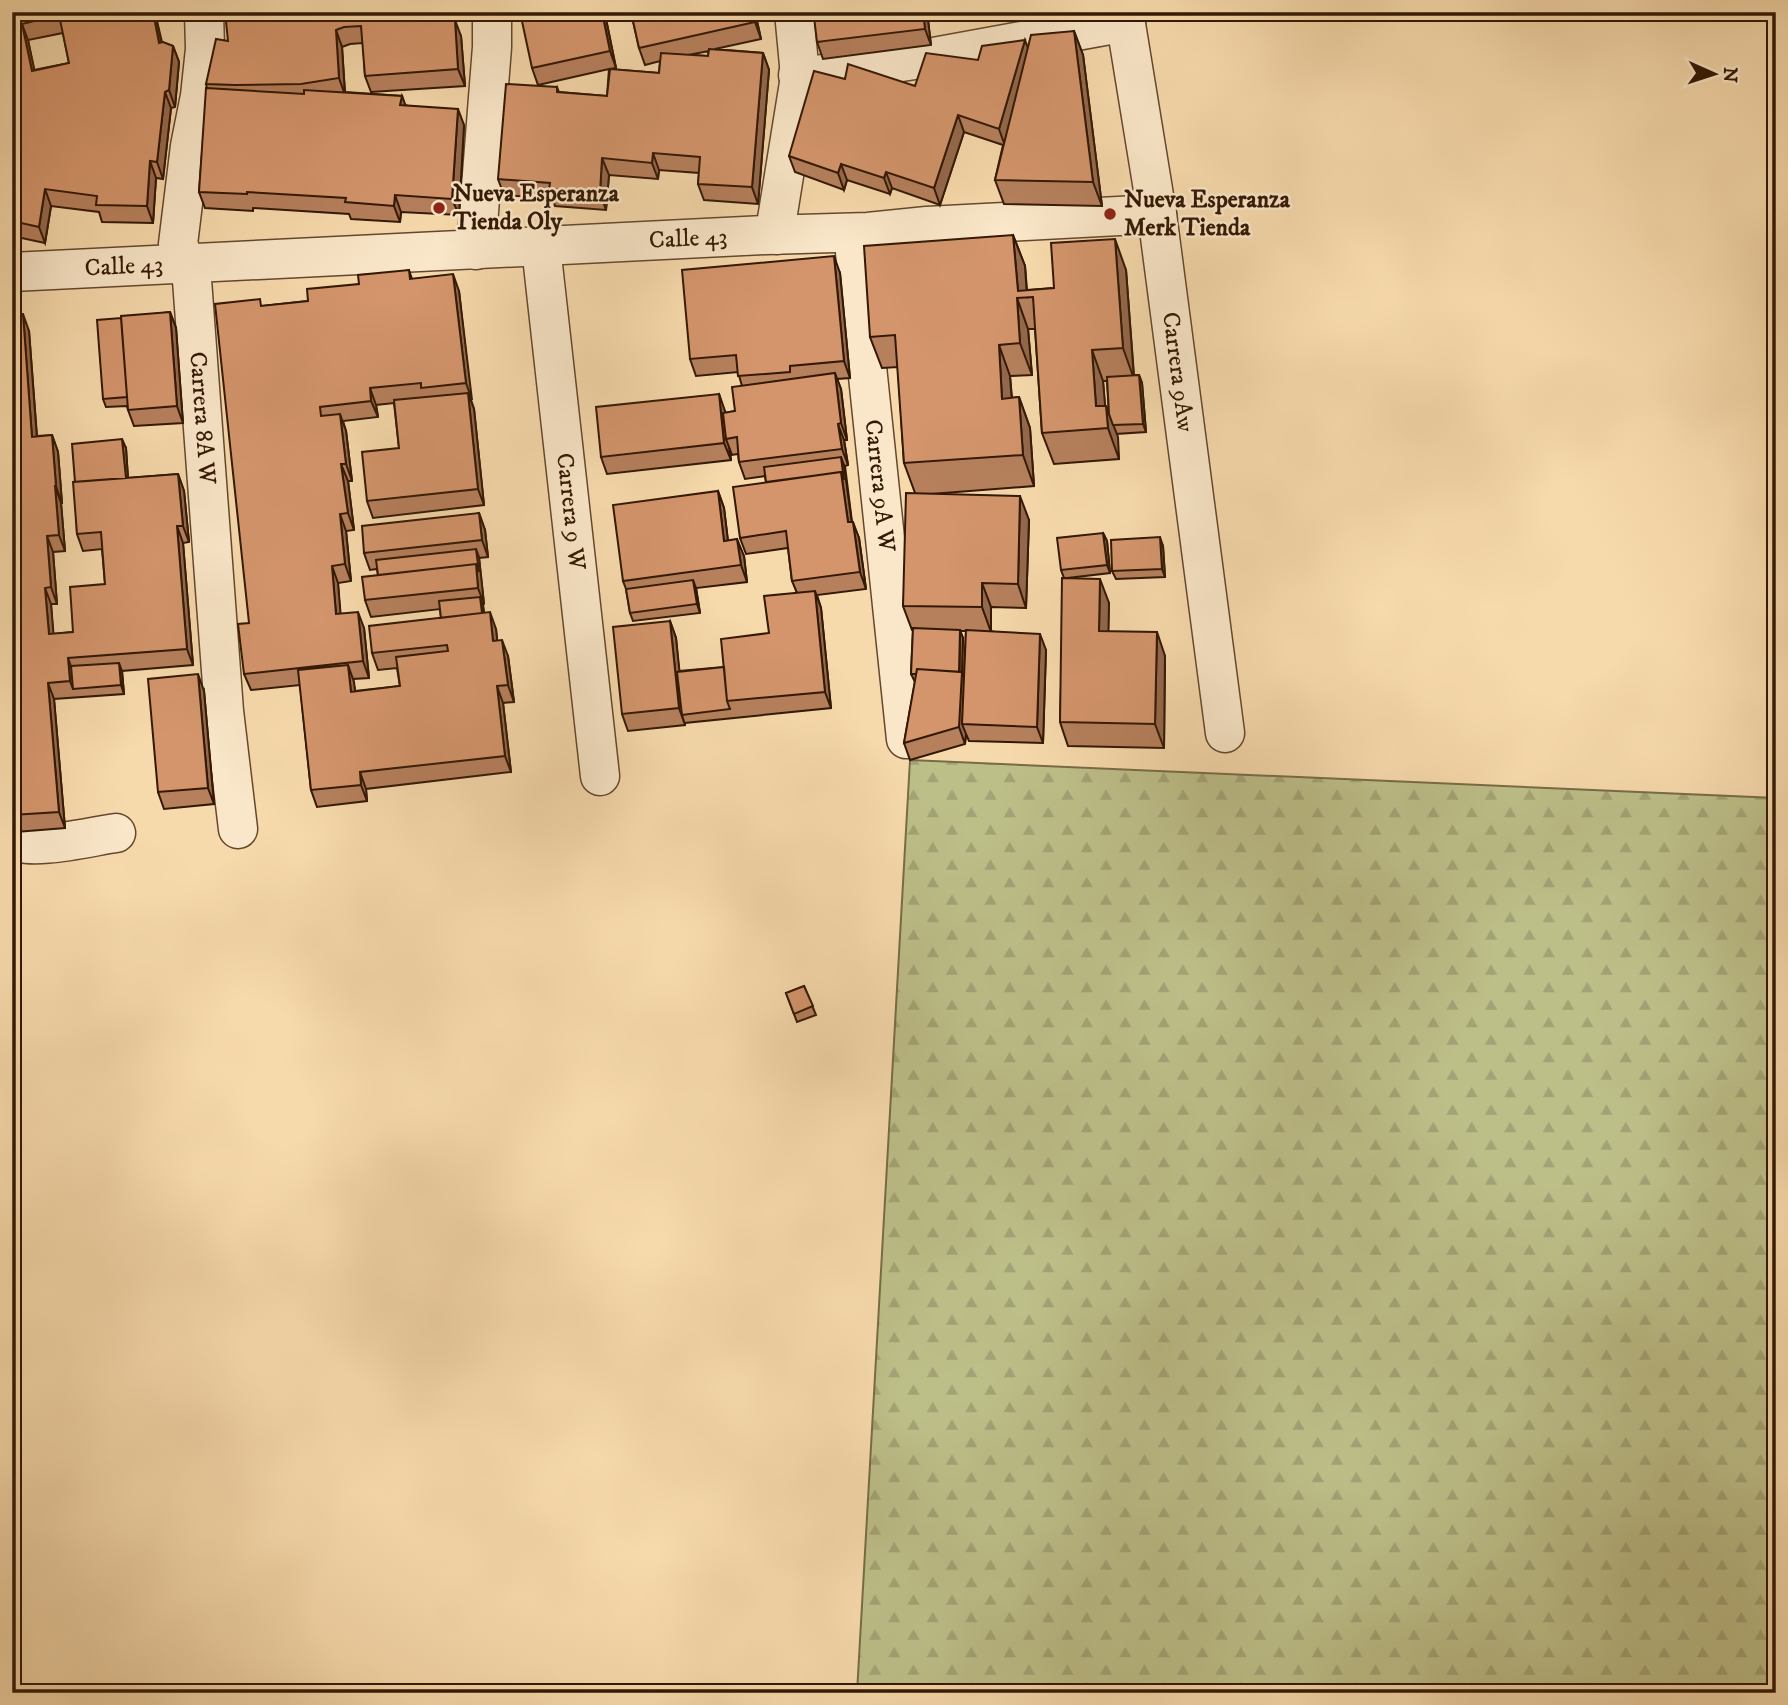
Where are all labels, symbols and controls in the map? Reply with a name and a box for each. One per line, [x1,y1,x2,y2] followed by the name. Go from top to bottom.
[1680,38,1750,108] north arrow
[1718,66,1741,84] text: N
[452,179,620,237] place label: Nueva Esperanza Tienda Oly
[1124,185,1291,243] place label: Nueva Esperanza Merk Tienda
[431,200,447,216] marker: Nueva Esperanza Tienda Oly
[1102,206,1118,222] marker: Nueva Esperanza Merk Tienda
[648,222,728,256] street label: Calle 43
[84,250,164,283] street label: Calle 43
[1155,310,1200,434] street label: Carrera 9Aw
[182,351,222,486] street label: Carrera 8A W
[858,418,901,554] street label: Carrera 9A W
[549,451,592,572] street label: Carrera 9 W

